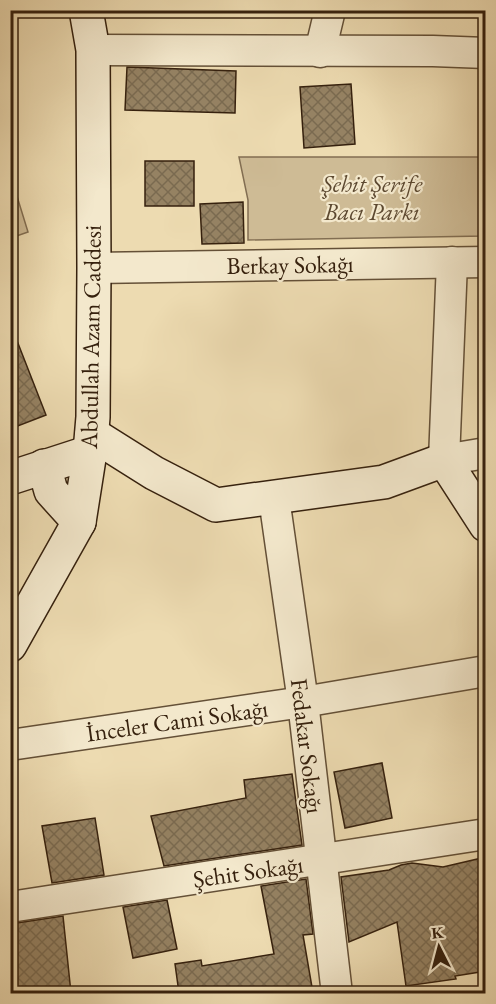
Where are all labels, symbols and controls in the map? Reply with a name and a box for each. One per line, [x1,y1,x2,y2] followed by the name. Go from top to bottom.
[321,168,423,227] park label: Şehit Şerife Bacı Parkı
[73,225,108,450] street label: Abdullah Azam Caddesi
[226,248,354,281] street label: Berkay Sokağı
[284,677,331,815] street label: Fedakar Sokağı
[84,692,270,749] street label: İnceler Cami Sokağı
[191,848,305,895] street label: Şehit Sokağı
[409,917,469,977] north arrow
[430,921,445,944] text: K

